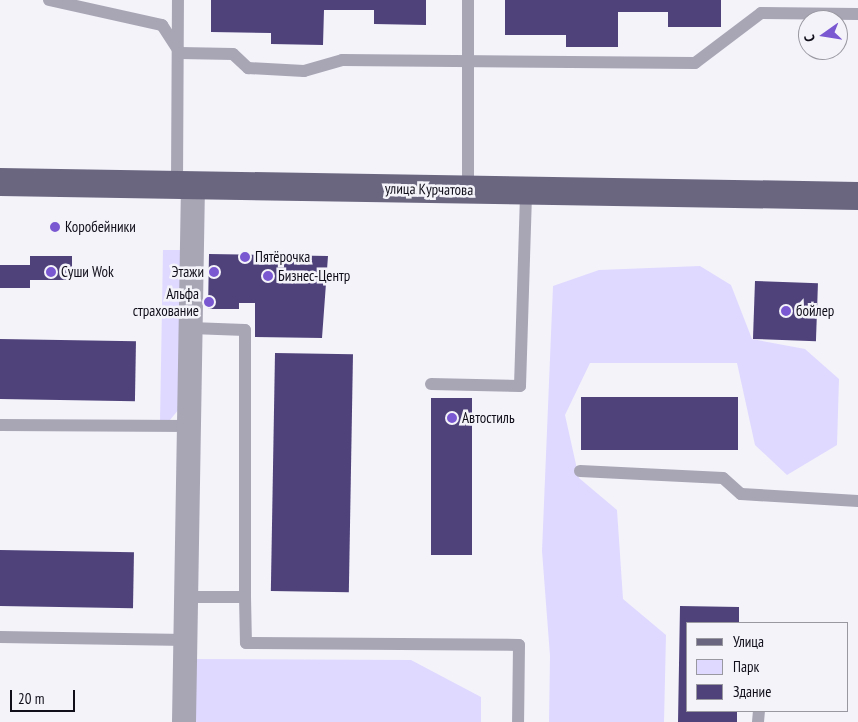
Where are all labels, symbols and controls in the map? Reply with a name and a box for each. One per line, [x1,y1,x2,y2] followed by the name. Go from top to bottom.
[798,10,848,60] north arrow
[800,33,819,43] text: С
[385,179,473,199] street label: улица Курчатова
[65,218,136,236] place label: Коробейники
[49,221,61,233] marker: Коробейники
[255,248,310,266] place label: Пятёрочка
[239,251,251,263] marker: Пятёрочка
[61,263,114,281] place label: Суши Wok
[172,263,204,281] place label: Этажи
[45,266,57,278] marker: Суши Wok
[208,266,220,278] marker: Этажи
[278,267,350,285] place label: Бизнес-Центр
[262,270,274,282] marker: Бизнес-Центр
[133,284,199,319] place label: Альфа страхование
[203,296,215,308] marker: Альфа страхование
[796,302,834,320] place label: бойлер
[780,305,792,317] marker: бойлер
[462,409,515,427] place label: Автостиль
[446,412,458,424] marker: Автостиль
[686,622,848,712] legend
[733,632,764,651] text: Улица
[733,657,759,676] text: Парк
[12,680,78,712] scale bar
[733,682,771,701] text: Здание
[18,689,44,708] text: 20 m

